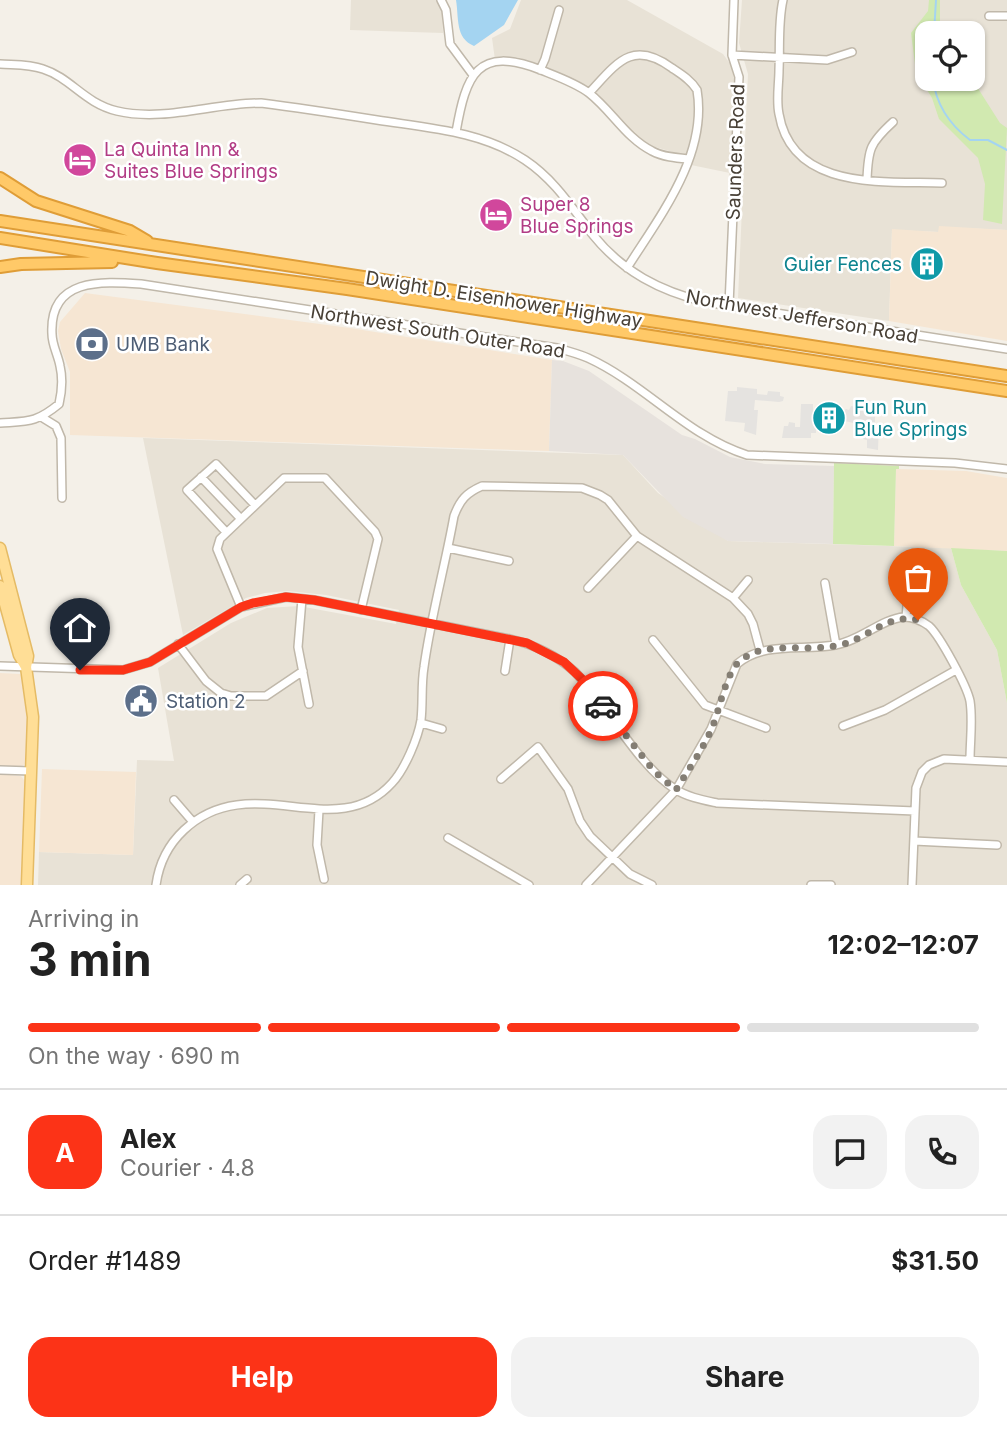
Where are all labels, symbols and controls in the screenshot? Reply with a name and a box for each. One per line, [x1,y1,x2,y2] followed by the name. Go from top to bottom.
[915,21,985,91] map controls
[915,21,985,91] button: locate
[722,83,749,221] street label: Saunders Road
[104,138,278,183] place label: La Quinta Inn & Suites Blue Springs
[61,141,99,179] hotel icon: La Quinta Inn & Suites Blue Springs
[520,193,633,238] place label: Super 8 Blue Springs
[477,196,515,234] hotel icon: Super 8 Blue Springs
[908,245,946,283] building icon: Guier Fences
[784,253,902,276] place label: Guier Fences
[364,266,644,333] street label: Dwight D. Eisenhower Highway
[684,285,920,348] street label: Northwest Jefferson Road
[309,300,567,363] street label: Northwest South Outer Road
[73,325,111,363] bank icon: UMB Bank
[116,333,210,356] place label: UMB Bank
[854,396,967,441] place label: Fun Run Blue Springs
[810,399,848,437] building icon: Fun Run Blue Springs
[888,548,948,620] pin
[899,559,937,597] icon: bag
[50,598,110,670] pin
[61,609,99,647] icon: home
[568,671,638,741] courier
[122,682,160,720] public building icon: Station 2
[584,687,622,725] icon: car
[166,690,246,713] place label: Station 2
[28,905,139,933] text: Arriving in
[827,929,979,960] text: 12:02–12:07
[28,931,152,987] text: 3 min
[28,1042,240,1070] text: On the way · 690 m
[813,1115,887,1189] button: chat
[905,1115,979,1189] button: phone
[120,1123,177,1154] text: Alex
[55,1137,75,1168] text: A
[120,1154,255,1182] text: Courier · 4.8
[28,1245,181,1276] text: Order #1489
[891,1245,979,1276] text: $31.50
[28,1337,497,1417] button: Help
[511,1337,979,1417] button: Share

